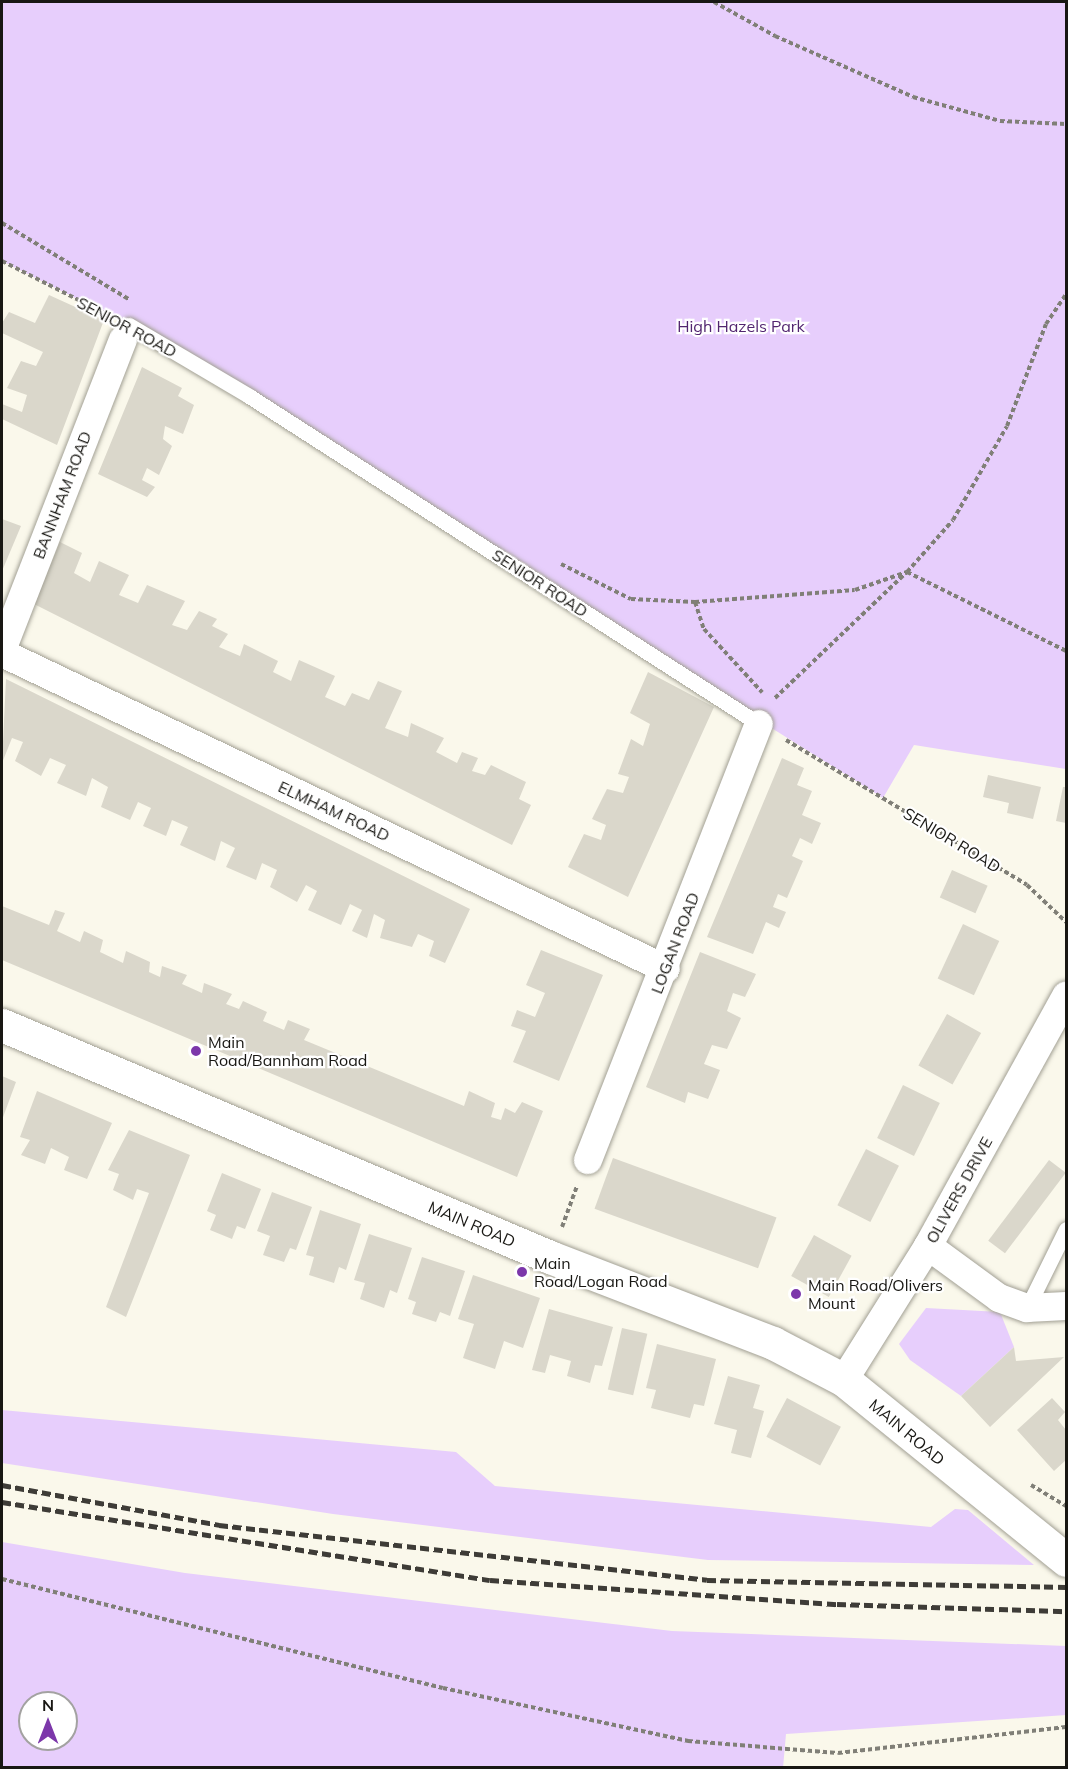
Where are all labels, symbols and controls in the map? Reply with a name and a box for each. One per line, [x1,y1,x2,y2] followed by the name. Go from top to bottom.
[74,293,180,361] street label: SENIOR ROAD
[677,316,805,336] park label: High Hazels Park
[29,428,95,562] street label: BANNHAM ROAD
[489,545,591,621] street label: SENIOR ROAD
[275,777,393,845] street label: ELMHAM ROAD
[900,803,1004,877] street label: SENIOR ROAD
[647,890,703,996] street label: LOGAN ROAD
[208,1032,367,1070] place label: Main Road/Bannham Road
[189,1044,203,1058] marker: Main Road/Bannham Road
[922,1133,996,1247] street label: OLIVERS DRIVE
[426,1197,518,1251] street label: MAIN ROAD
[534,1253,668,1291] place label: Main Road/Logan Road
[515,1265,529,1279] marker: Main Road/Logan Road
[808,1275,943,1313] place label: Main Road/Olivers Mount
[789,1287,803,1301] marker: Main Road/Olivers Mount
[865,1395,949,1469] street label: MAIN ROAD
[18,1691,78,1751] north arrow
[42,1695,54,1715] text: N

